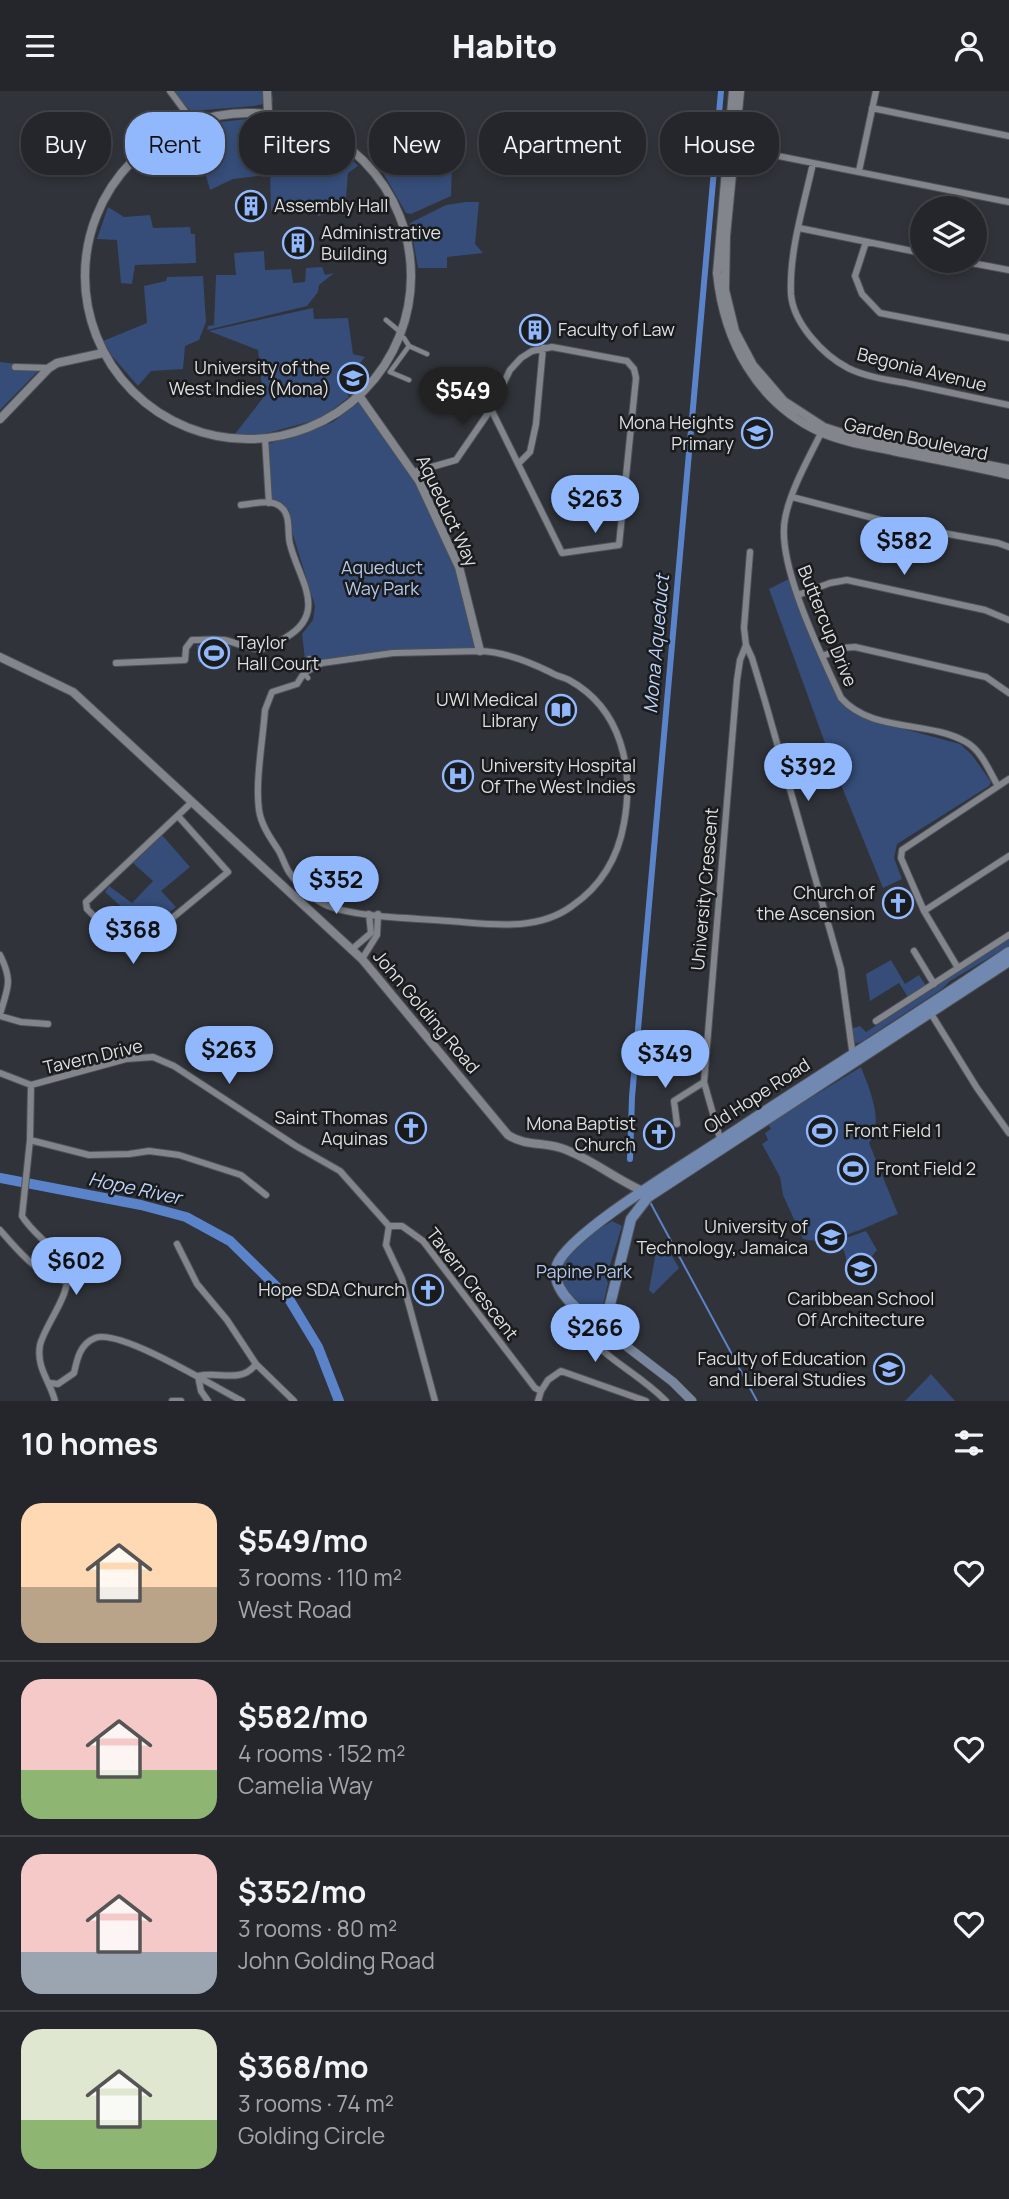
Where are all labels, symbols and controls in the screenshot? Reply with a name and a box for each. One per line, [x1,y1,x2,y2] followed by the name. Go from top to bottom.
[452,24,557,68] text: Habito
[21,27,59,65] icon: menu
[950,27,988,65] icon: person
[21,112,111,175] chip: Buy
[125,112,225,175] chip: Rent
[239,112,355,175] chip: Filters
[369,112,465,175] chip: New
[479,112,646,175] chip: Apartment
[660,112,779,175] chip: House
[234,189,268,223] building icon: Assembly Hall
[274,193,389,217] place label: Assembly Hall
[910,196,987,273] map controls
[910,196,987,273] button: layers
[321,220,441,265] place label: Administrative Building
[281,226,315,260] building icon: Administrative Building
[518,313,552,347] building icon: Faculty of Law
[558,317,675,341] place label: Faculty of Law
[855,341,990,397] street label: Begonia Avenue
[169,355,330,400] place label: University of the West Indies (Mona)
[336,361,370,395] school or university icon: University of the West Indies (Mona)
[422,367,504,427] pin: $549
[435,374,491,406] text: $549
[619,410,734,455] place label: Mona Heights Primary
[842,411,990,465] street label: Garden Boulevard
[740,416,774,450] school or university icon: Mona Heights Primary
[412,451,484,571] street label: Aqueduct Way
[554,475,636,535] pin: $263
[567,482,623,514] text: $263
[863,517,945,577] pin: $582
[876,524,932,556] text: $582
[341,555,423,600] park label: Aqueduct Way Park
[793,561,863,690] street label: Buttercup Drive
[637,571,675,714] water label: Mona Aqueduct
[237,630,319,675] place label: Taylor Hall Court
[197,636,231,670] sports icon: Taylor Hall Court
[436,687,538,732] place label: UWI Medical Library
[544,693,578,727] library icon: UWI Medical Library
[767,743,849,803] pin: $392
[780,750,836,782] text: $392
[481,753,636,798] place label: University Hospital Of The West Indies
[441,759,475,793] hospital icon: University Hospital Of The West Indies
[685,806,723,971] street label: University Crescent
[295,857,377,916] pin: $352
[309,863,363,895] text: $352
[756,880,876,925] place label: Church of the Ascension
[881,886,915,920] church icon: Church of the Ascension
[92,907,174,966] pin: $368
[105,913,161,945] text: $368
[368,945,485,1078] street label: John Golding Road
[188,1027,270,1086] pin: $263
[624,1031,706,1090] pin: $349
[41,1033,145,1079] street label: Tavern Drive
[201,1033,257,1065] text: $263
[637,1037,693,1069] text: $349
[699,1052,814,1138] street label: Old Hope Road
[274,1105,388,1150] place label: Saint Thomas Aquinas
[394,1111,428,1145] church icon: Saint Thomas Aquinas
[526,1111,636,1156] place label: Mona Baptist Church
[805,1114,839,1148] sports icon: Front Field 1
[642,1117,676,1151] church icon: Mona Baptist Church
[845,1118,942,1142] place label: Front Field 1
[836,1152,870,1186] sports icon: Front Field 2
[876,1156,976,1180] place label: Front Field 2
[86,1166,186,1211] water label: Hope River
[637,1214,809,1259] place label: University of Technology, Jamaica
[814,1220,848,1254] school or university icon: University of Technology, Jamaica
[421,1222,524,1344] street label: Tavern Crescent
[35,1237,117,1297] pin: $602
[47,1244,105,1276] text: $602
[844,1252,878,1286] school or university icon: Caribbean School Of Architecture
[536,1259,633,1283] park label: Papine Park
[411,1273,445,1307] church icon: Hope SDA Church
[258,1277,405,1301] place label: Hope SDA Church
[788,1286,934,1331] place label: Caribbean School Of Architecture
[554,1305,636,1364] pin: $266
[567,1311,623,1343] text: $266
[698,1346,866,1391] place label: Faculty of Education and Liberal Studies
[872,1352,906,1386] school or university icon: Faculty of Education and Liberal Studies
[21,1423,158,1464] text: 10 homes
[950,1424,988,1462] icon: filters
[238,1520,368,1561] text: $549/mo
[77,1531,161,1615] icon: home
[950,1554,988,1592] icon: heart
[238,1561,402,1593] text: 3 rooms · 110 m²
[238,1593,352,1625] text: West Road
[238,1696,368,1737] text: $582/mo
[77,1707,161,1791] icon: home
[950,1730,988,1768] icon: heart
[238,1737,405,1769] text: 4 rooms · 152 m²
[238,1769,373,1801] text: Camelia Way
[238,1871,366,1912] text: $352/mo
[77,1882,161,1966] icon: home
[950,1905,988,1943] icon: heart
[238,1912,397,1944] text: 3 rooms · 80 m²
[238,1944,435,1976] text: John Golding Road
[238,2046,369,2087] text: $368/mo
[77,2057,161,2141] icon: home
[950,2080,988,2118] icon: heart
[238,2087,394,2119] text: 3 rooms · 74 m²
[238,2119,385,2151] text: Golding Circle

